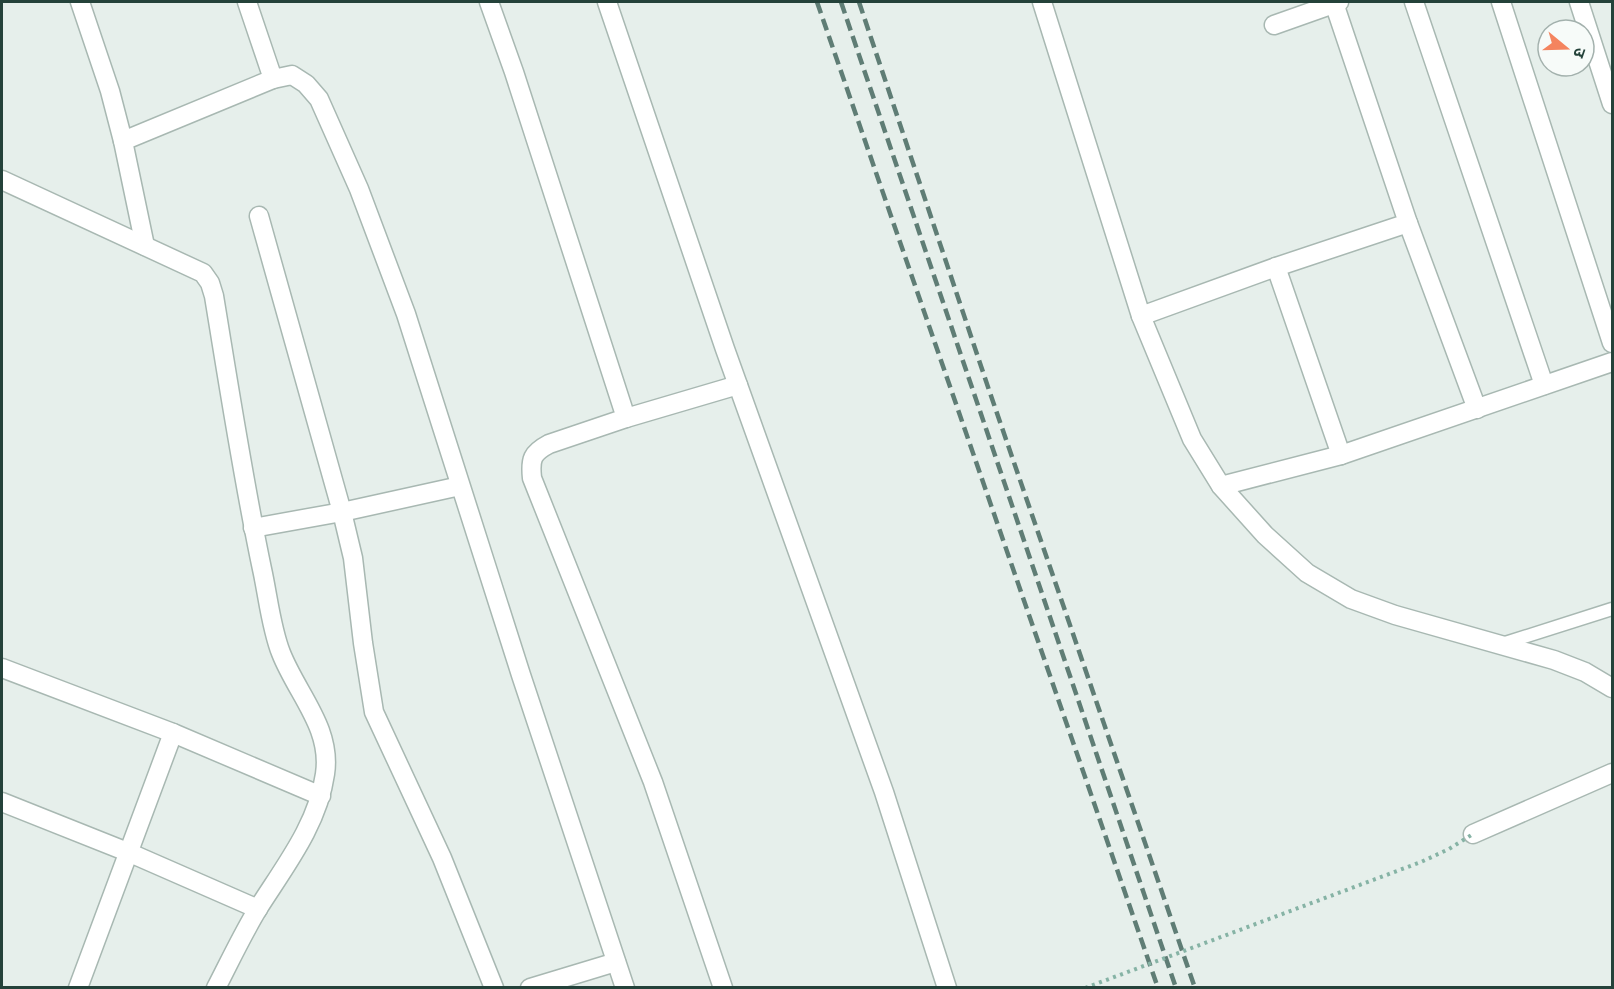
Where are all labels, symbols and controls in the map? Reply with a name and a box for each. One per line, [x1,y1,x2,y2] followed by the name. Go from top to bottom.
[1536,18,1596,78] north arrow
[1568,45,1590,61] text: उ

